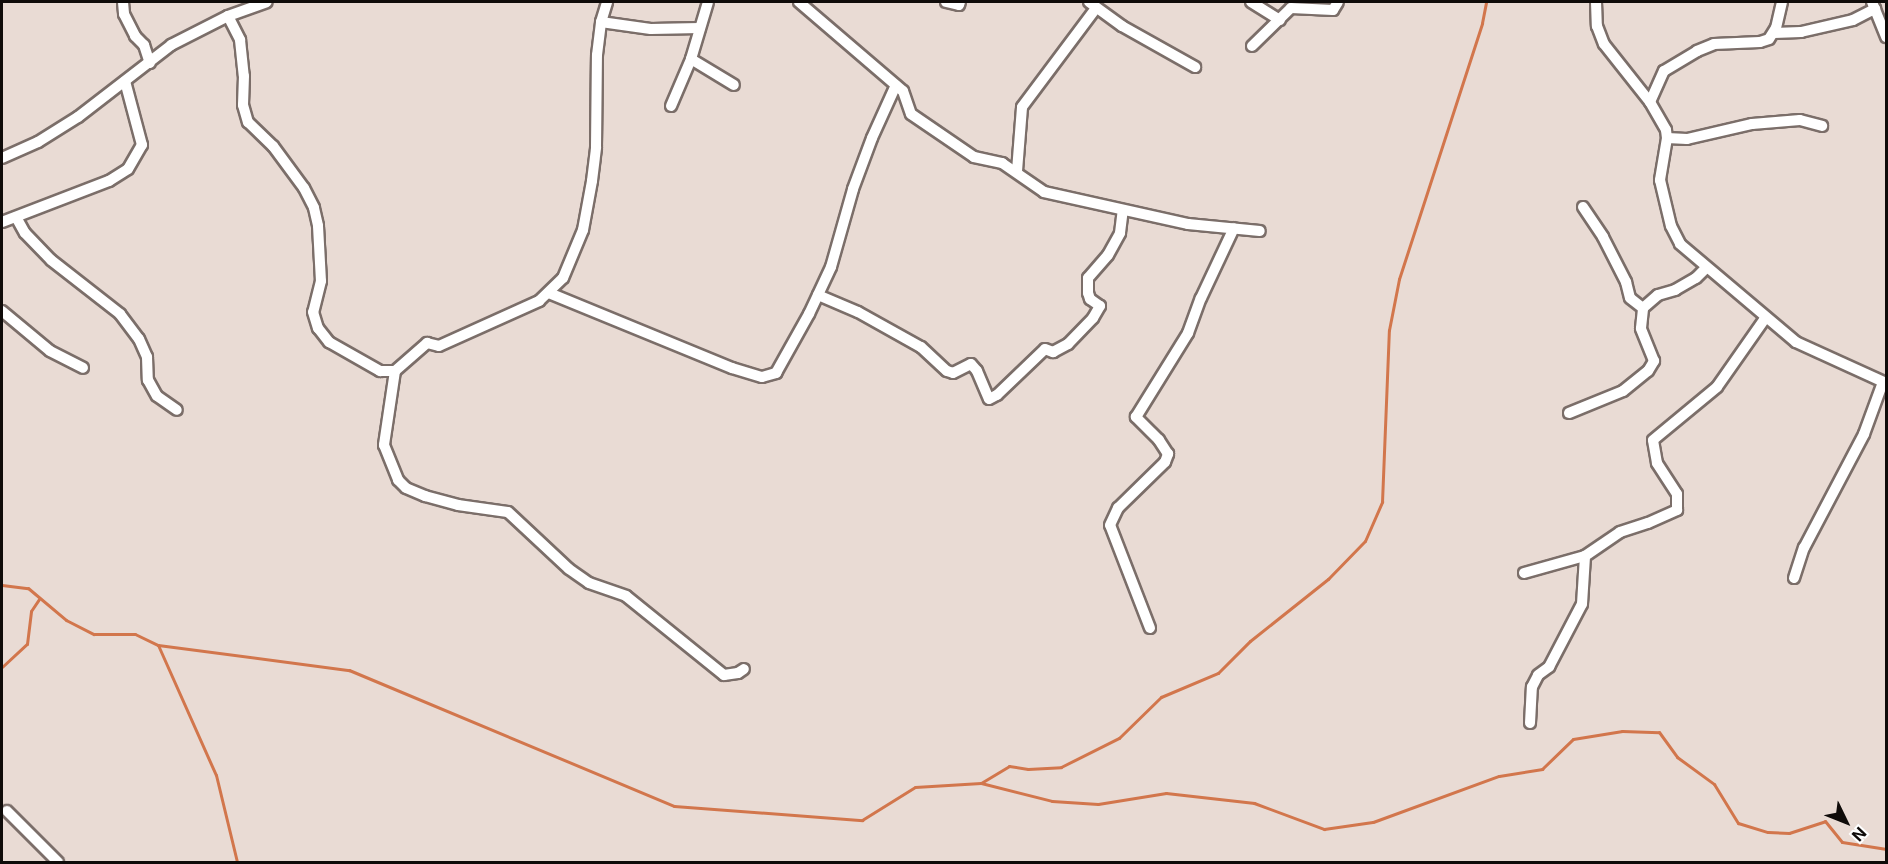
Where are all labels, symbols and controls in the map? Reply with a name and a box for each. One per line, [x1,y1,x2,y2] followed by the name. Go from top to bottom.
[1816,792,1876,852] north arrow
[1848,823,1871,846] text: N

